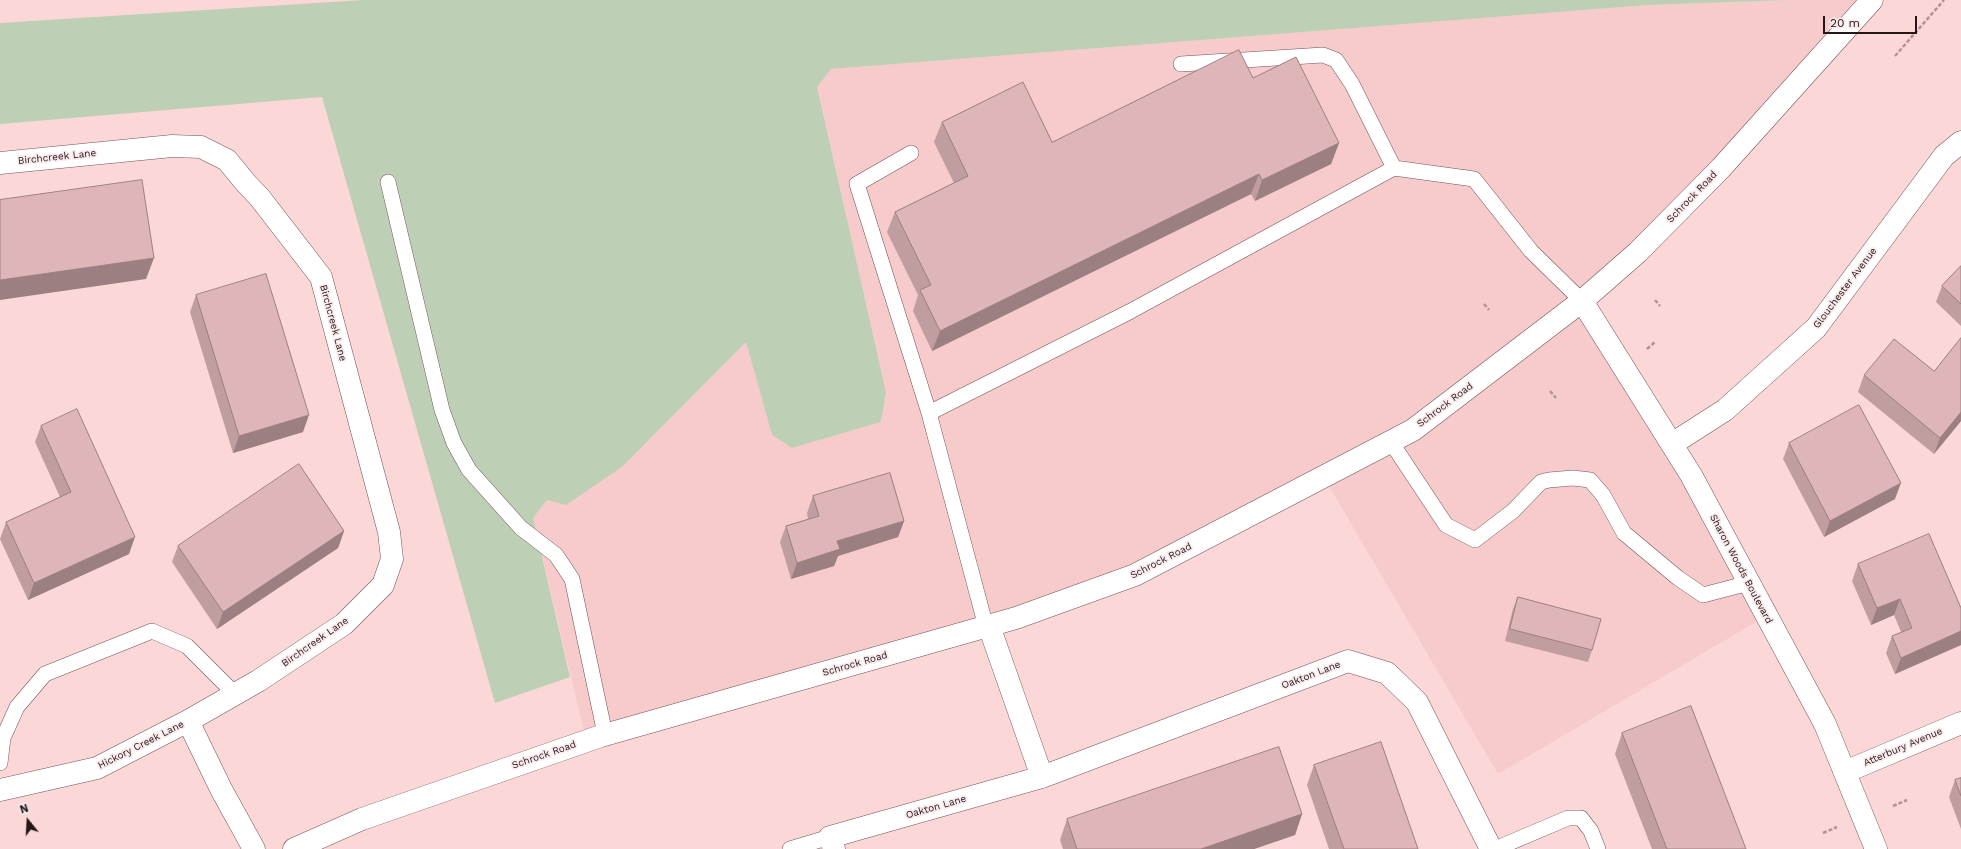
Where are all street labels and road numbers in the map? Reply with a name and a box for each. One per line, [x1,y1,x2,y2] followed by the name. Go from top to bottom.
[17,147,97,167] street label: Birchcreek Lane
[1664,169,1720,225] street label: Schrock Road
[1811,245,1879,331] street label: Glouchester Avenue
[317,283,349,363] street label: Birchcreek Lane
[1415,380,1475,430] street label: Schrock Road
[1707,512,1775,626] street label: Sharon Woods Boulevard
[1128,540,1194,582] street label: Schrock Road
[279,615,351,669] street label: Birchcreek Lane
[821,649,889,679] street label: Schrock Road
[1280,658,1342,692] street label: Oakton Lane
[96,718,186,772] street label: Hickory Creek Lane
[1862,725,1944,769] street label: Atterbury Avenue
[510,738,578,772] street label: Schrock Road
[904,793,968,821] street label: Oakton Lane

